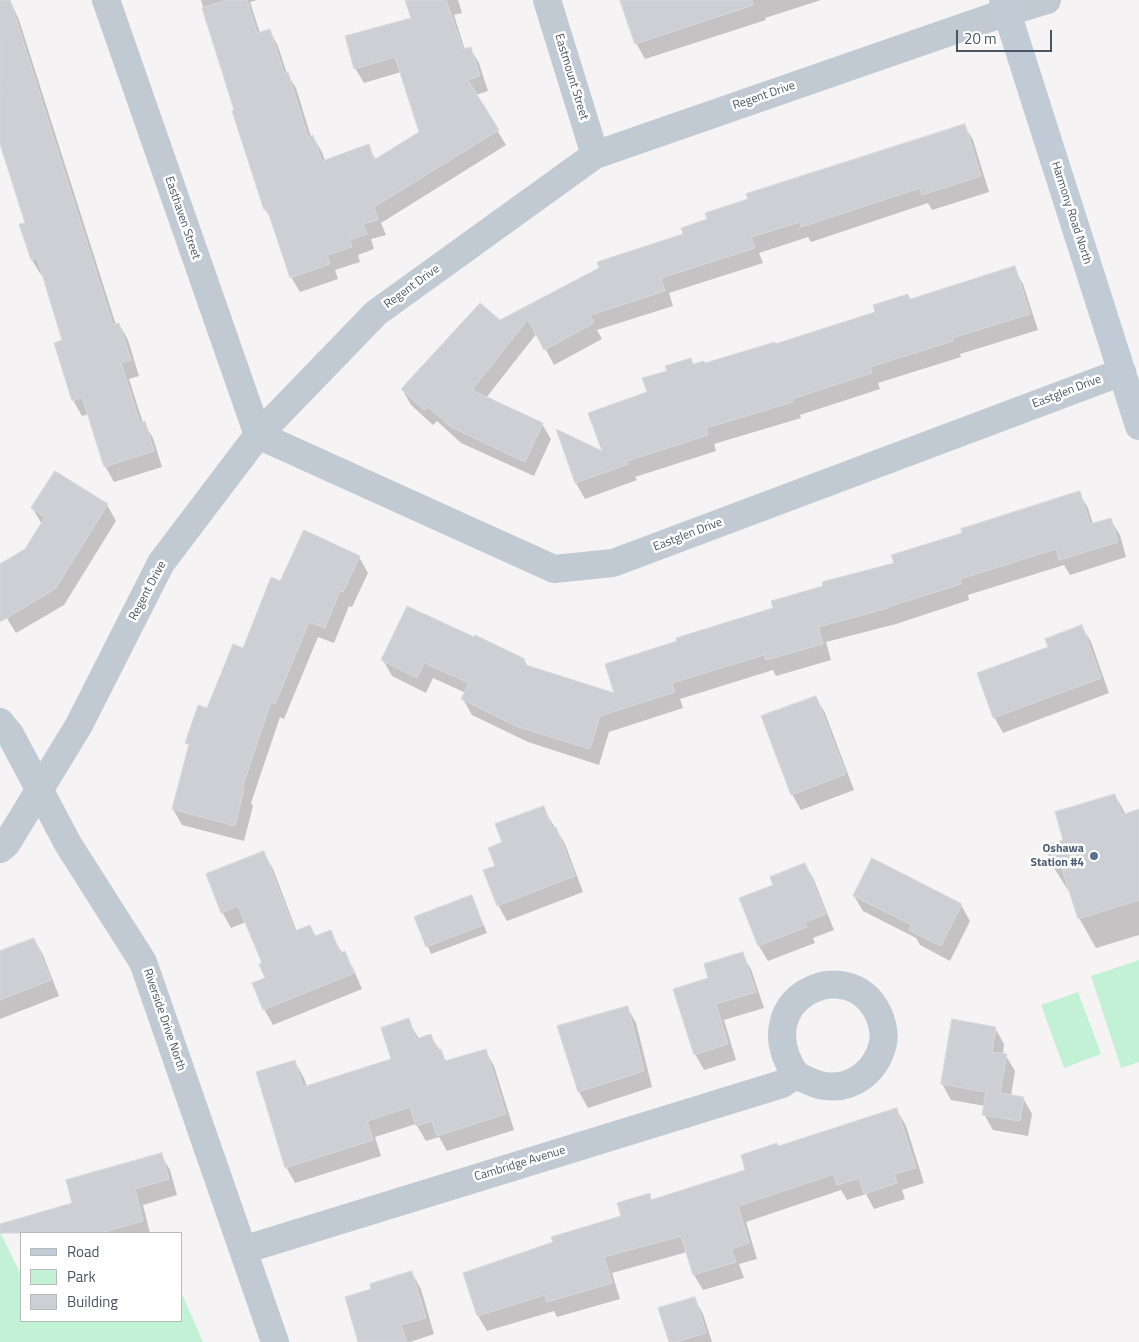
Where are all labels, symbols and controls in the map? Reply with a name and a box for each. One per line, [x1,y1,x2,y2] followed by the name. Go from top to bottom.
[959,20,1055,52] scale bar
[964,27,997,50] text: 20 m
[551,32,591,122] street label: Eastmount Street
[731,79,797,113] street label: Regent Drive
[1048,160,1094,266] street label: Harmony Road North
[161,175,203,261] street label: Easthaven Street
[381,262,443,312] street label: Regent Drive
[1030,372,1104,412] street label: Eastglen Drive
[651,515,725,555] street label: Eastglen Drive
[126,559,170,623] street label: Regent Drive
[1030,842,1084,870] place label: Oshawa Station #4
[1088,850,1100,862] marker: Oshawa Station #4
[140,967,188,1073] street label: Riverside Drive North
[473,1143,567,1185] street label: Cambridge Avenue
[20,1232,182,1322] legend
[67,1240,99,1263] text: Road
[67,1265,96,1288] text: Park
[67,1290,118,1313] text: Building

